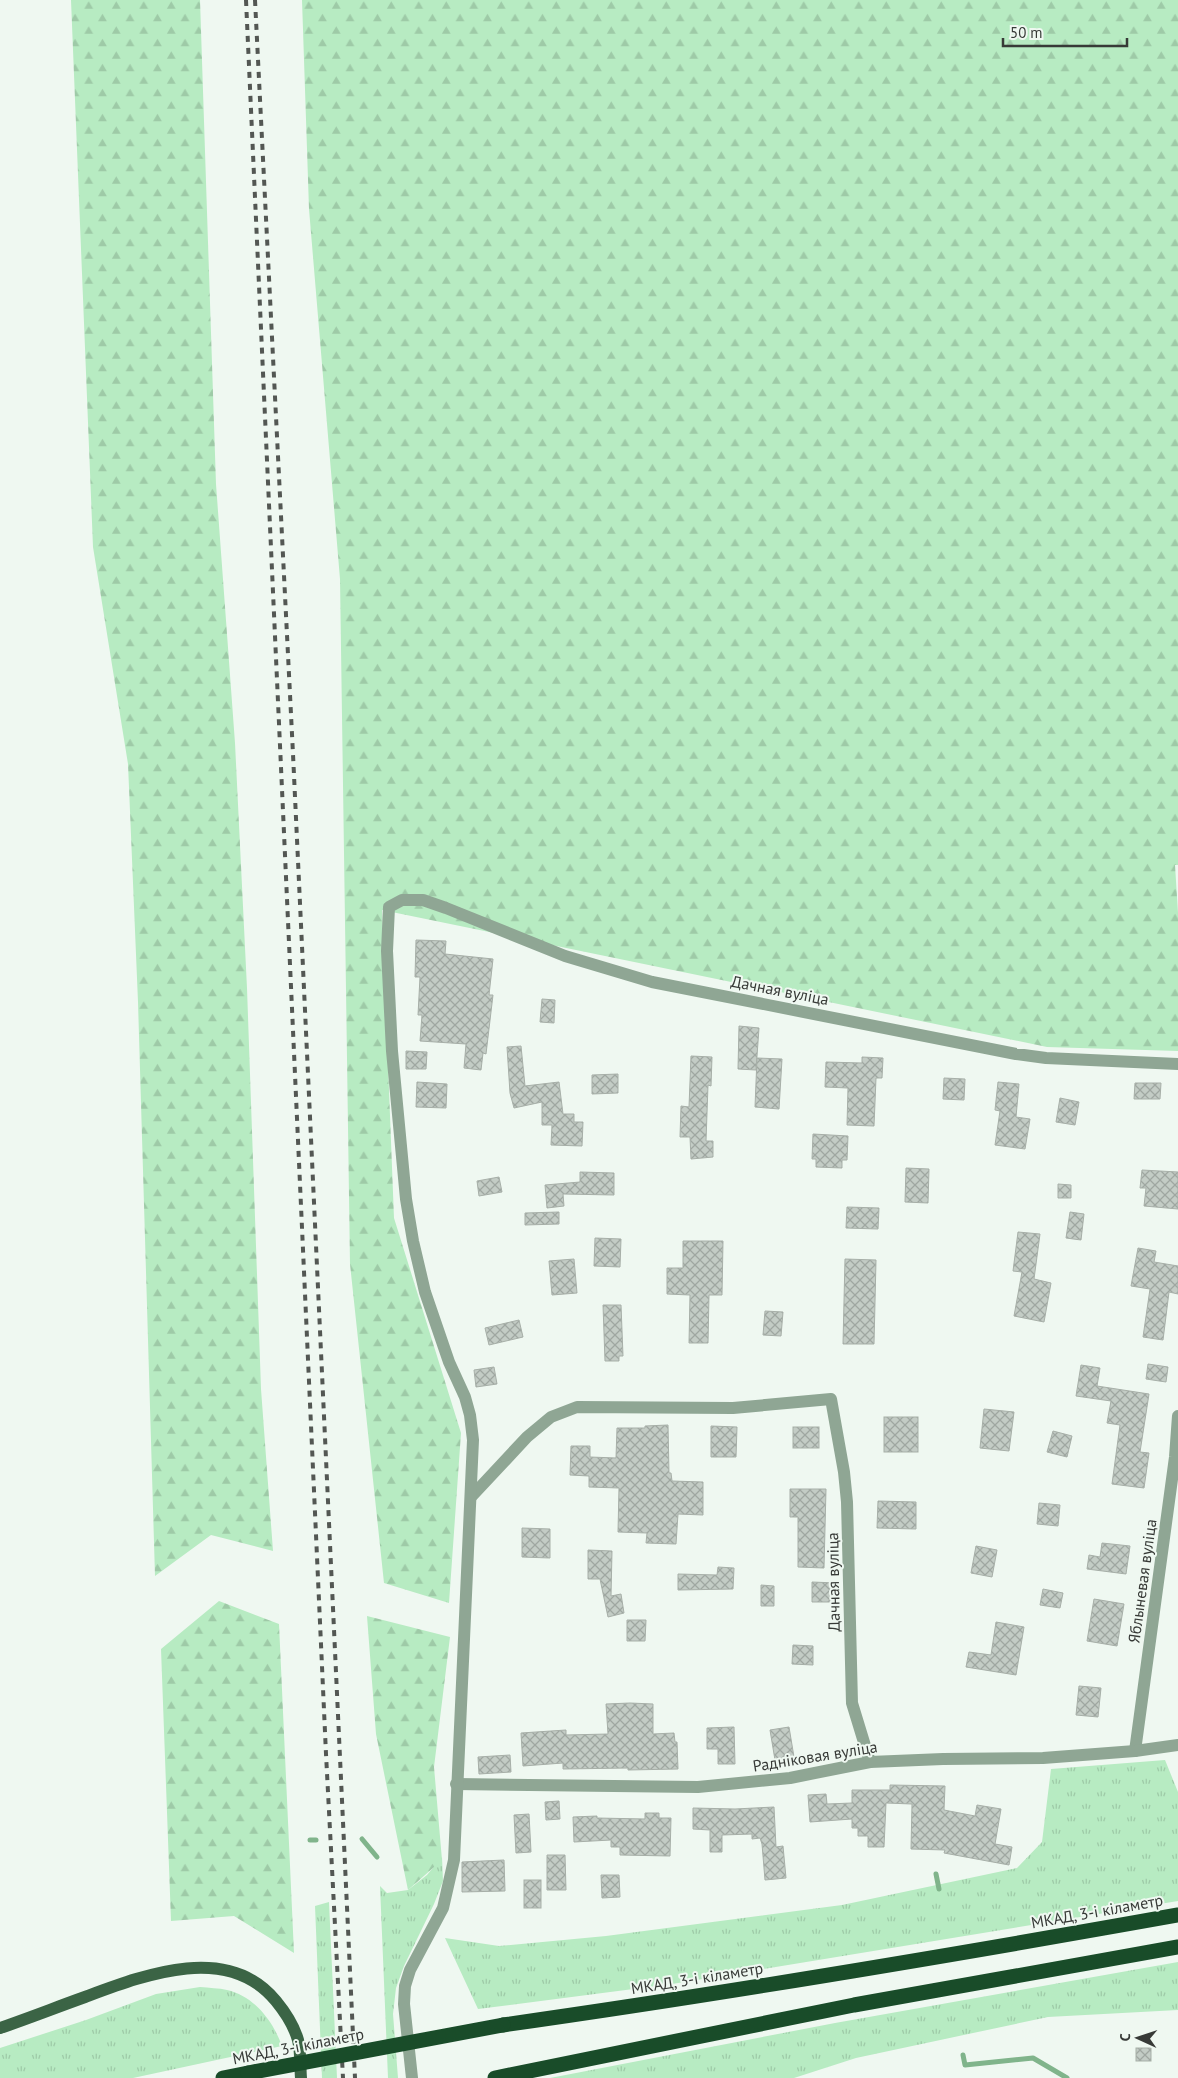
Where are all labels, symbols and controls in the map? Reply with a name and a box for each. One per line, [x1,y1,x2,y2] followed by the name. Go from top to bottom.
[1003,15,1127,47] scale bar
[1010,23,1043,42] text: 50 m
[729,971,831,1009] street label: Дачная вуліца
[1123,1518,1161,1644] street label: Яблыневая вуліца
[822,1532,844,1632] street label: Дачная вуліца
[751,1736,879,1776] street label: Радніковая вуліца
[1030,1890,1164,1932] street label: МКАД, 3-і кіламетр
[630,1958,764,1998] street label: МКАД, 3-і кіламетр
[1113,2013,1163,2063] north arrow
[231,2023,365,2069] street label: МКАД, 3-і кіламетр
[1116,2033,1134,2042] text: С

